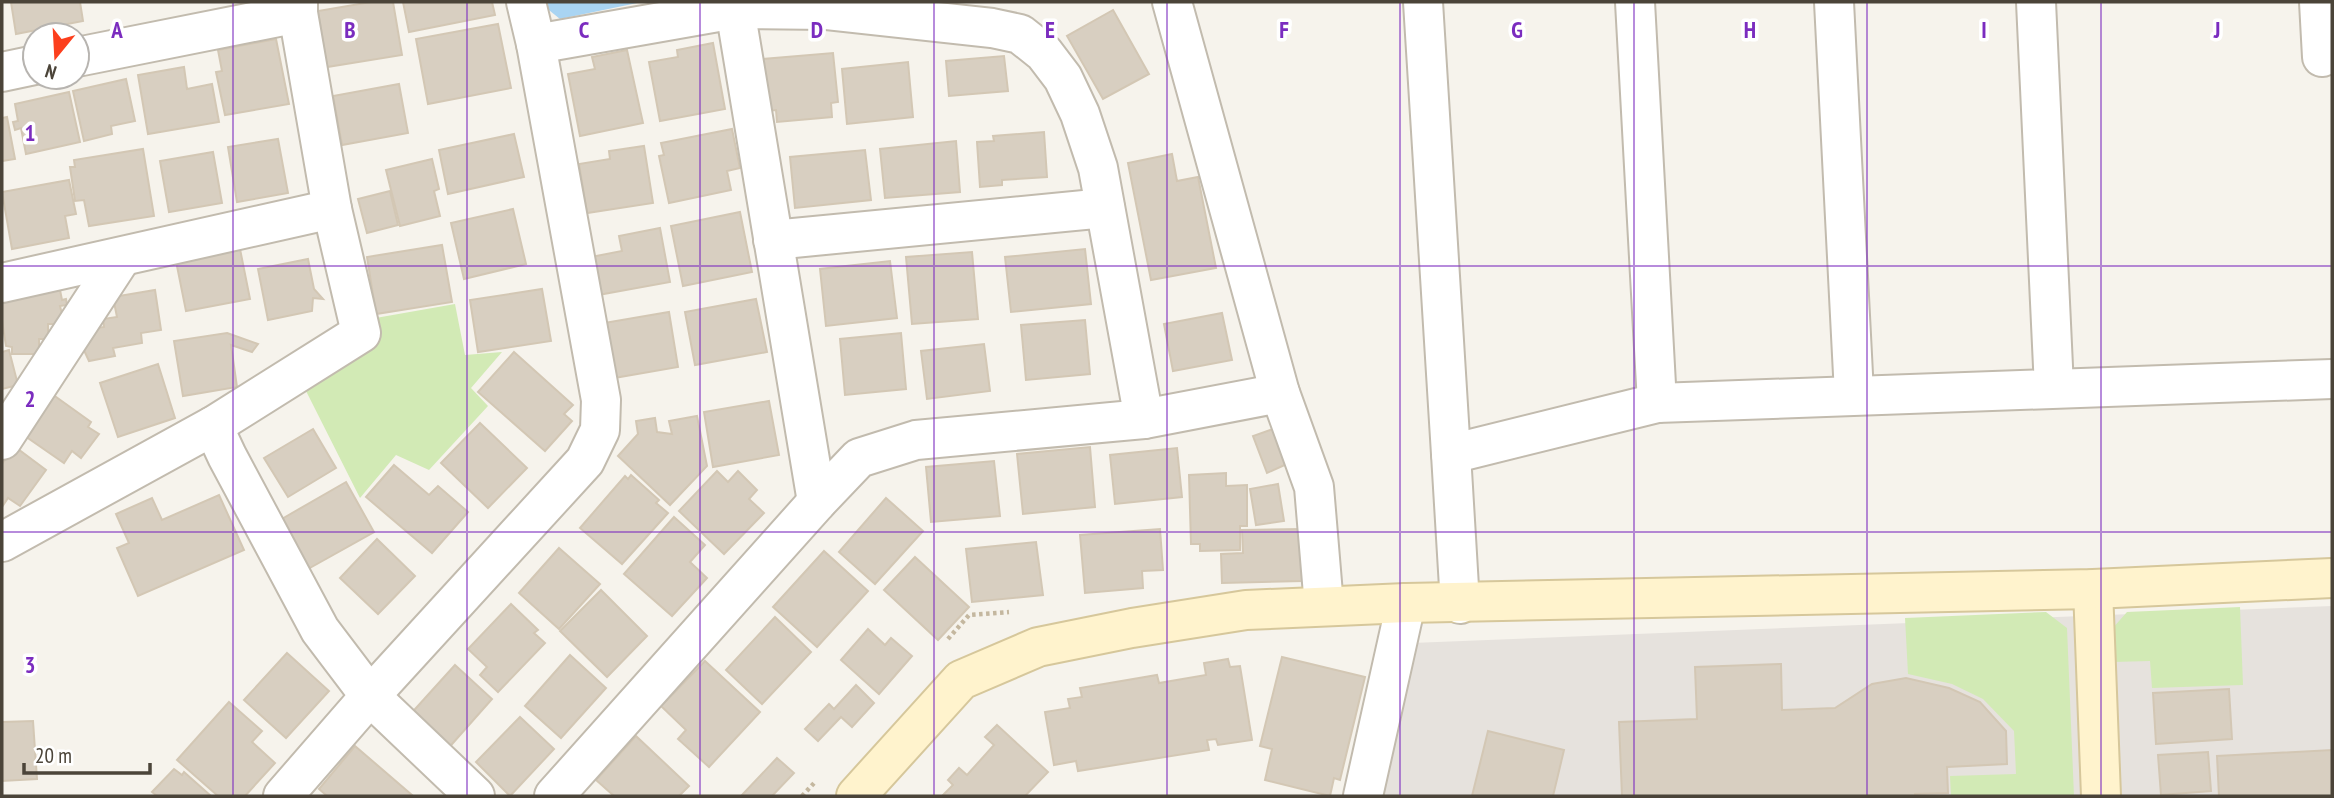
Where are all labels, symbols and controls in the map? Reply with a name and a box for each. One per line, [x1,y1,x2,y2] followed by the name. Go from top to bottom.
[110,15,123,44] text: A
[344,15,356,44] text: B
[579,15,590,44] text: C
[811,15,823,44] text: D
[1045,15,1055,44] text: E
[1279,15,1289,44] text: F
[1511,15,1523,44] text: G
[1744,15,1756,44] text: H
[1981,15,1987,44] text: I
[2213,15,2220,44] text: J
[21,21,91,91] north arrow
[42,59,59,85] text: N
[25,118,36,147] text: 1
[25,384,36,413] text: 2
[25,650,36,679] text: 3
[24,732,150,776] scale bar
[35,742,72,769] text: 20 m

